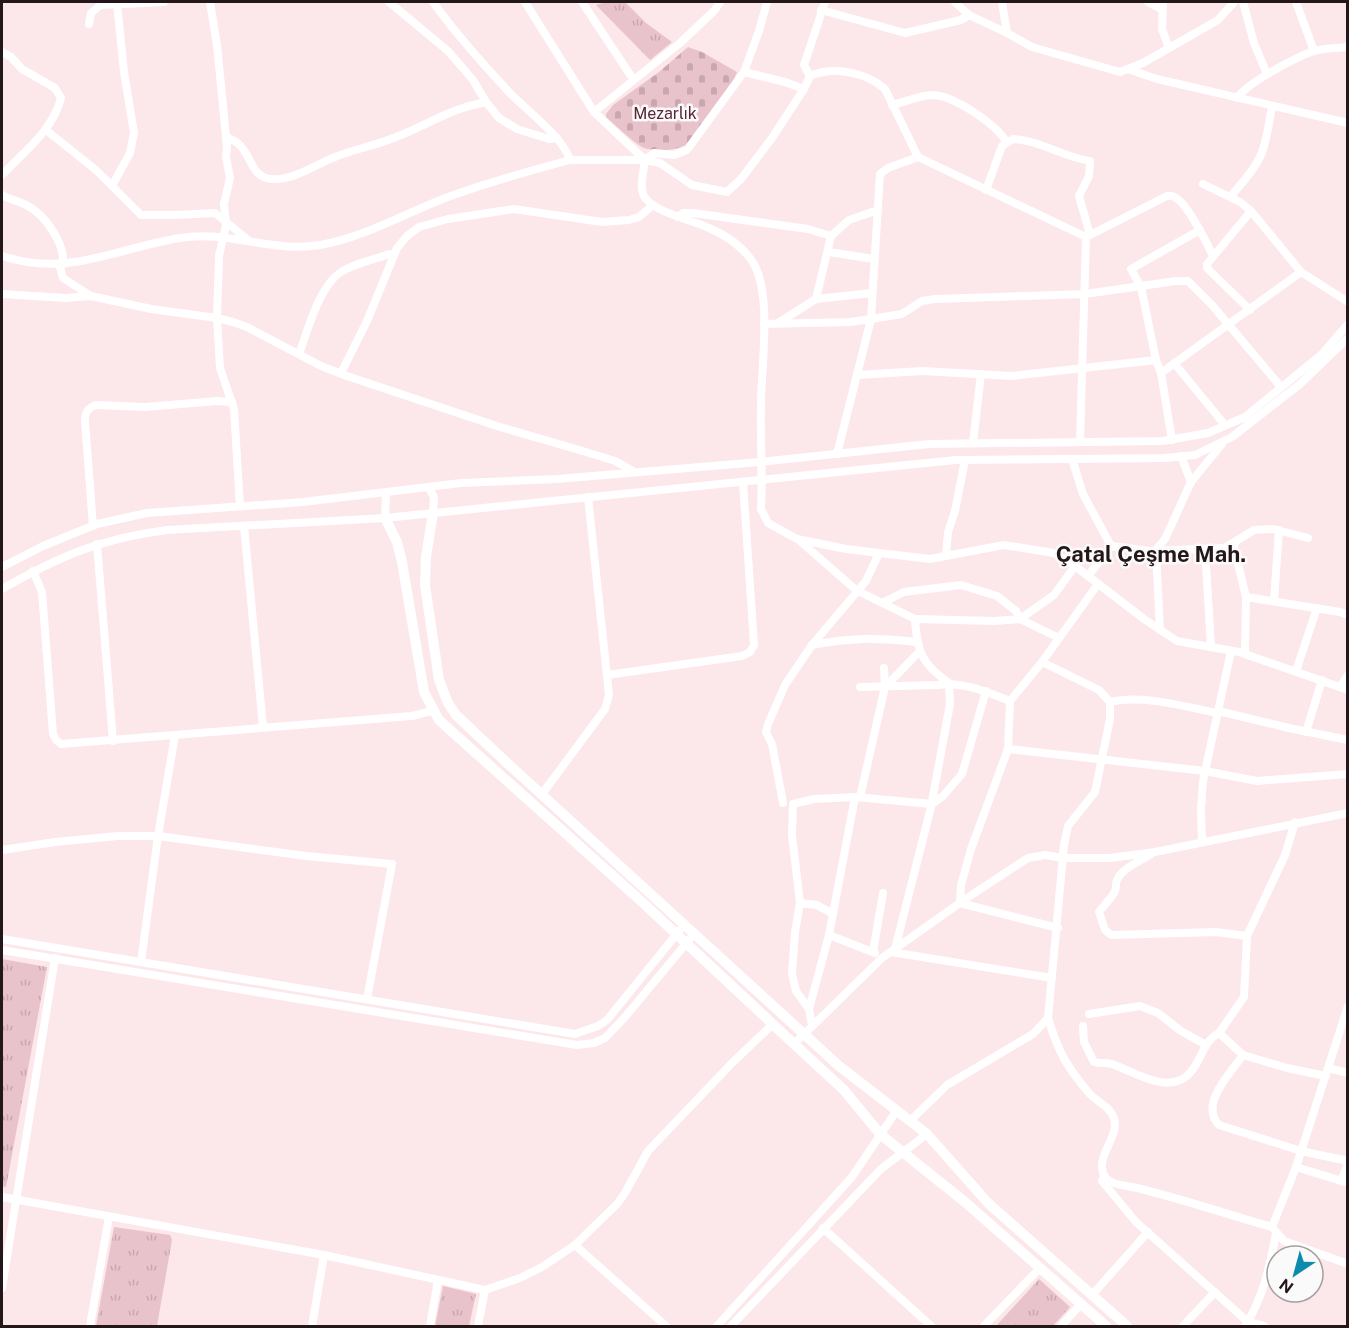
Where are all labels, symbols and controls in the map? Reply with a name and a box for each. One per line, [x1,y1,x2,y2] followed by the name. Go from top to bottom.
[633,104,697,123] park label: Mezarlık
[1056,541,1246,567] district label: Çatal Çeşme Mah.
[1265,1244,1325,1304] north arrow
[1276,1274,1297,1297] text: N

